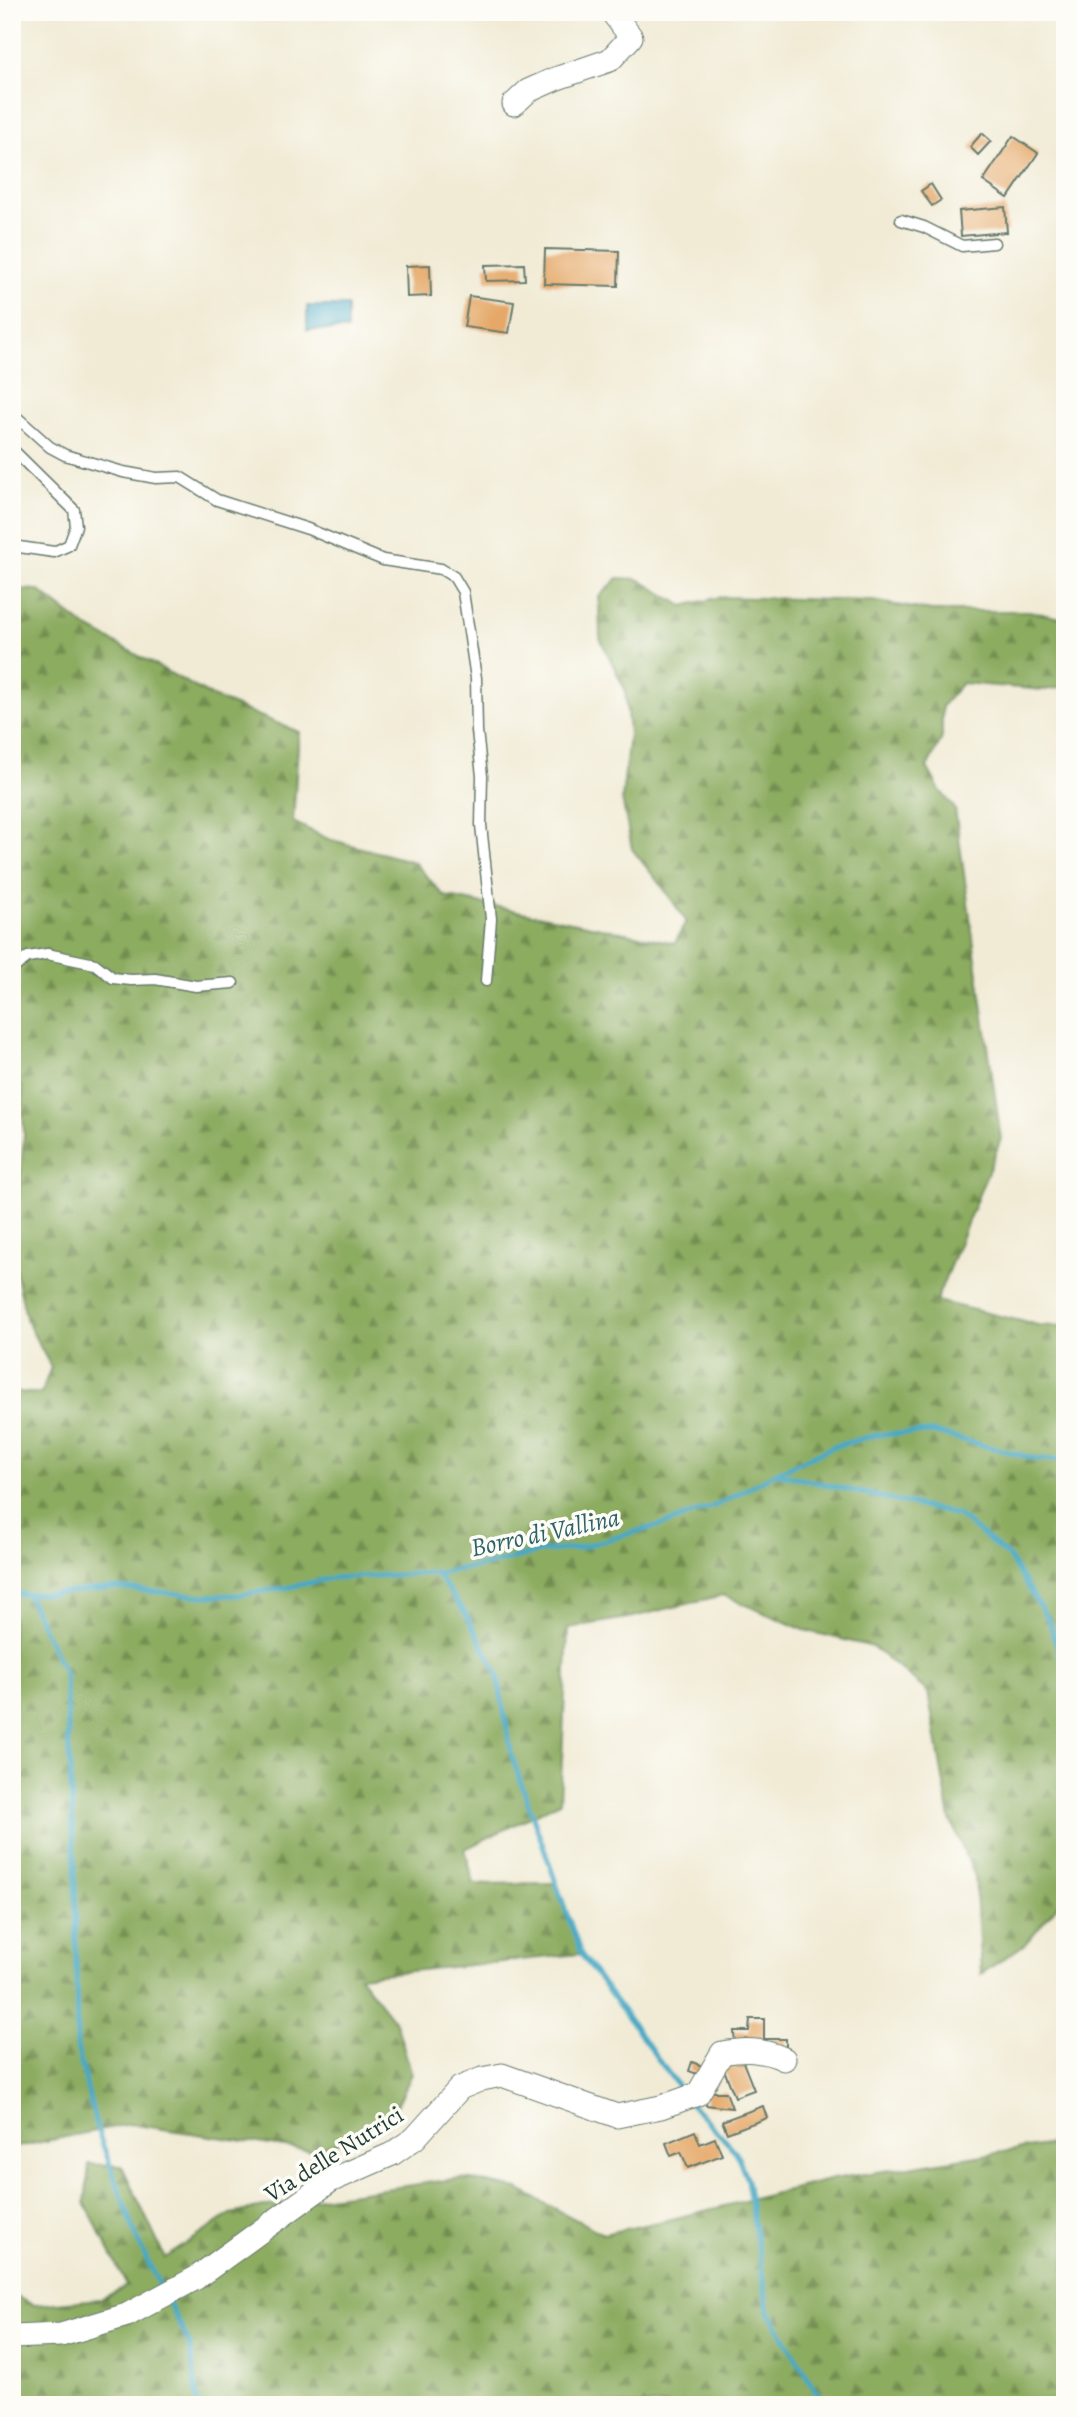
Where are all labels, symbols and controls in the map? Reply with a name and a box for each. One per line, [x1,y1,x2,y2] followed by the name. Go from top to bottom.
[468,1500,623,1565] water label: Borro di Vallina
[258,2098,410,2210] street label: Via delle Nutrici

